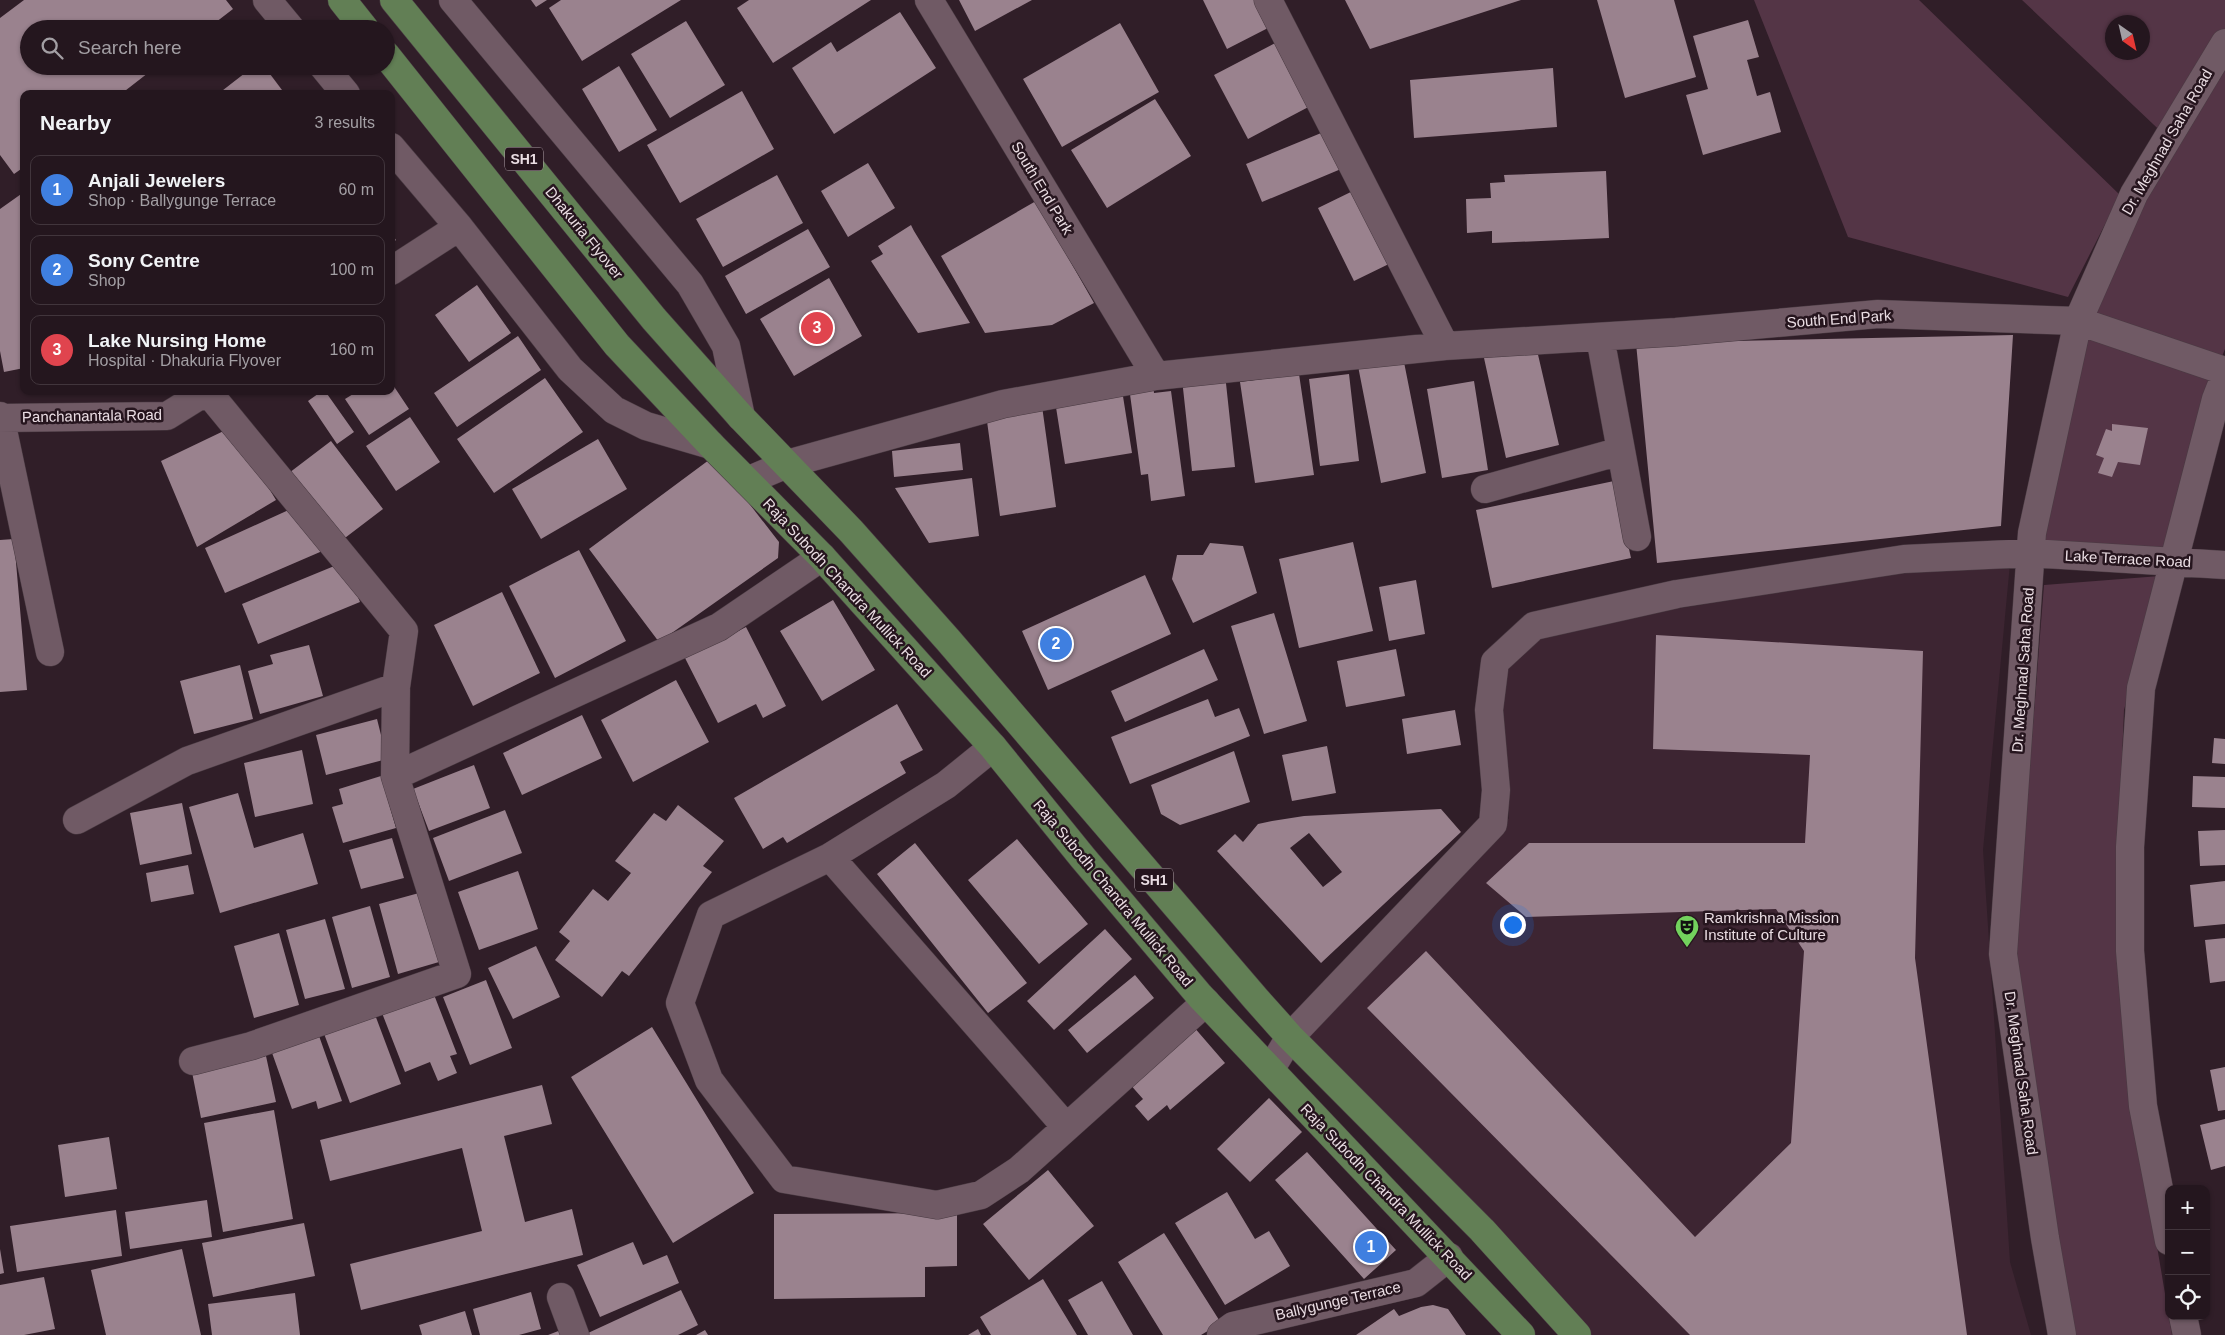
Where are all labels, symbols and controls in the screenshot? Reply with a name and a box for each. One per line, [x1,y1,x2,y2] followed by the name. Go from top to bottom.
[2105,15,2150,60] north arrow
[20,20,395,75] search box
[38,34,66,62] icon: search
[78,37,182,58] text: Search here
[2118,66,2215,218] street label: Dr. Meghnad Saha Road
[40,111,111,134] text: Nearby
[315,114,375,131] text: 3 results
[1008,138,1077,238] street label: South End Park
[505,148,543,170] road number: SH1
[88,170,225,191] text: Anjali Jewelers
[53,181,61,198] text: 1
[338,181,374,198] text: 60 m
[542,183,627,282] street label: Dhakuria Flyover
[88,192,276,209] text: Shop · Ballygunge Terrace
[88,250,200,271] text: Sony Centre
[53,261,61,278] text: 2
[330,261,374,278] text: 100 m
[88,272,125,289] text: Shop
[1786,306,1892,331] street label: South End Park
[801,309,833,347] pin: 3
[88,330,266,351] text: Lake Nursing Home
[53,341,61,358] text: 3
[330,341,374,358] text: 160 m
[88,352,281,369] text: Hospital · Dhakuria Flyover
[22,406,162,425] street label: Panchanantala Road
[760,495,935,681] street label: Raja Subodh Chandra Mullick Road
[2064,547,2192,570] street label: Lake Terrace Road
[2008,587,2037,753] street label: Dr. Meghnad Saha Road
[1040,625,1072,663] pin: 2
[1030,796,1197,989] street label: Raja Subodh Chandra Mullick Road
[1135,868,1173,892] road number: SH1
[1704,909,1839,943] place label: Ramkrishna Mission Institute of Culture
[1500,912,1526,938] your location
[1674,914,1700,948] theatre icon: Ramkrishna Mission Institute of Culture
[2002,990,2041,1156] street label: Dr. Meghnad Saha Road
[1297,1100,1475,1283] street label: Raja Subodh Chandra Mullick Road
[2165,1185,2210,1320] map controls
[2165,1185,2210,1230] button: +
[1355,1228,1387,1266] pin: 1
[2165,1230,2210,1275] button: −
[2165,1275,2210,1320] button: locate
[1274,1278,1402,1323] street label: Ballygunge Terrace

